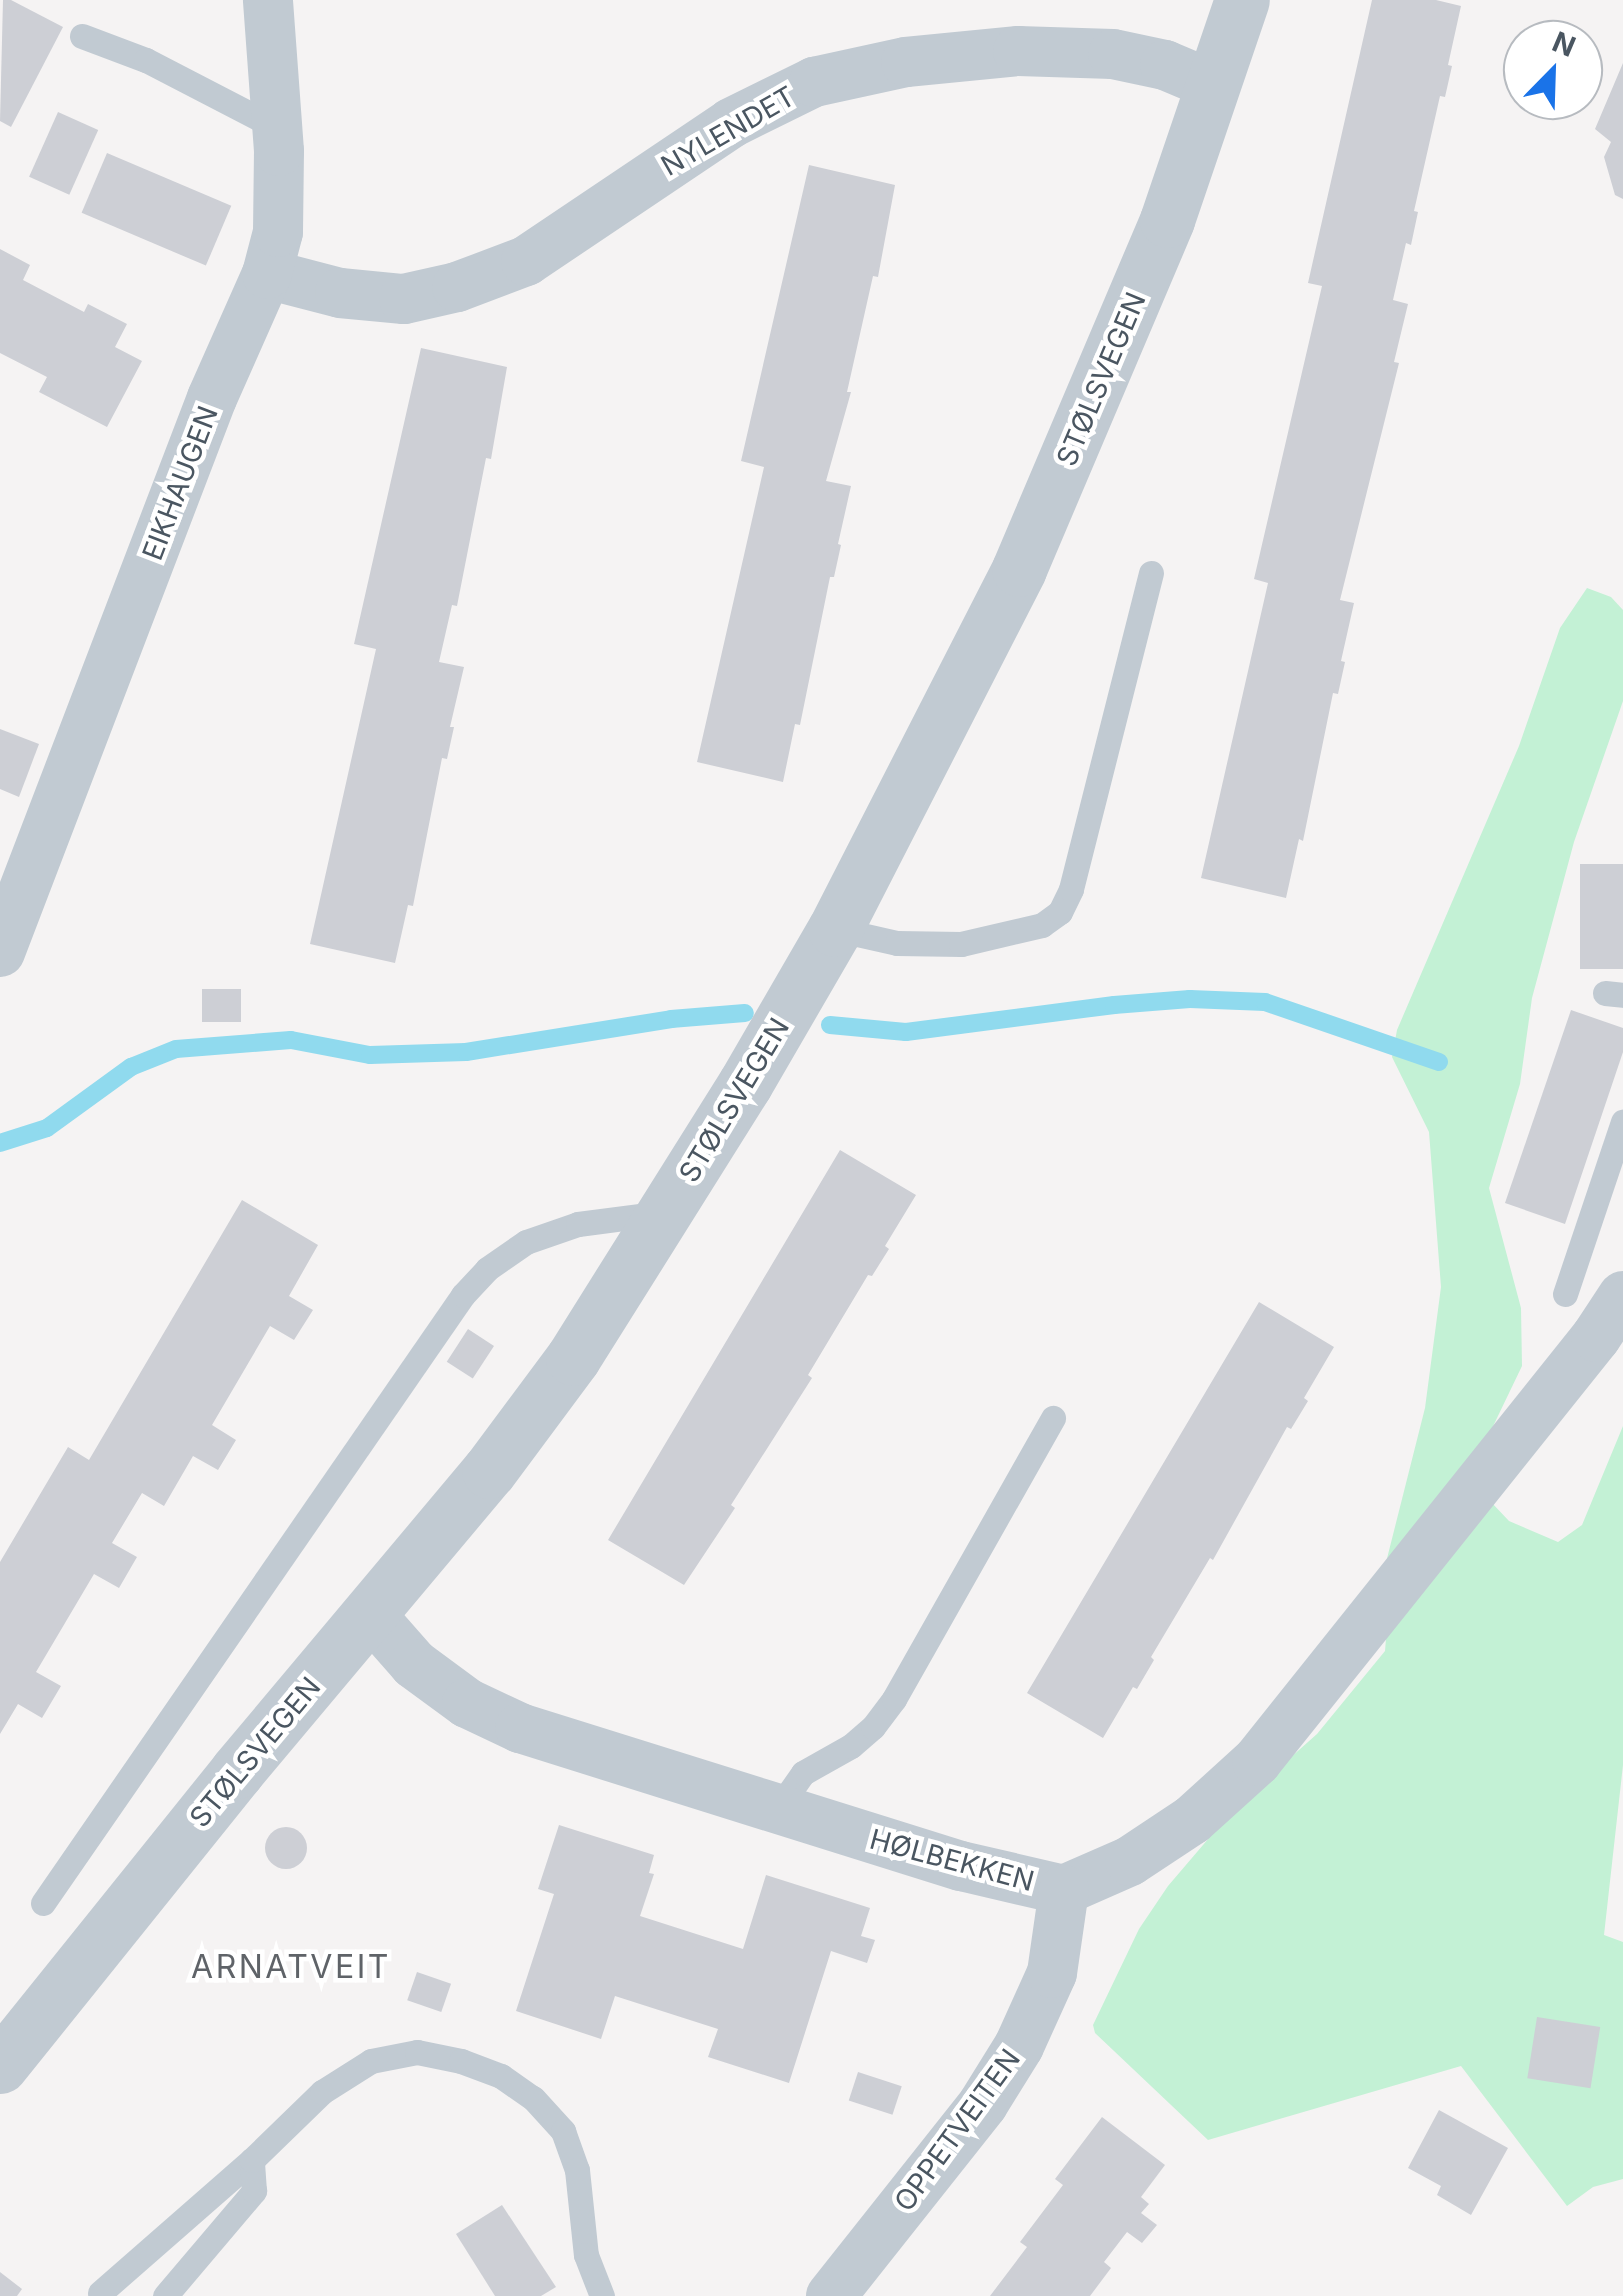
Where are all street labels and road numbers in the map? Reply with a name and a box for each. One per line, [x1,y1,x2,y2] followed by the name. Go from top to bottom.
[655,79,801,183] street label: NYLENDET
[1049,287,1153,471] street label: STØLSVEGEN
[135,401,225,565] street label: EIKHAUGEN
[672,1012,796,1188] street label: STØLSVEGEN
[183,1670,327,1834] street label: STØLSVEGEN
[866,1822,1038,1898] street label: HØLBEKKEN
[887,2043,1027,2217] street label: OPPETVEITEN

